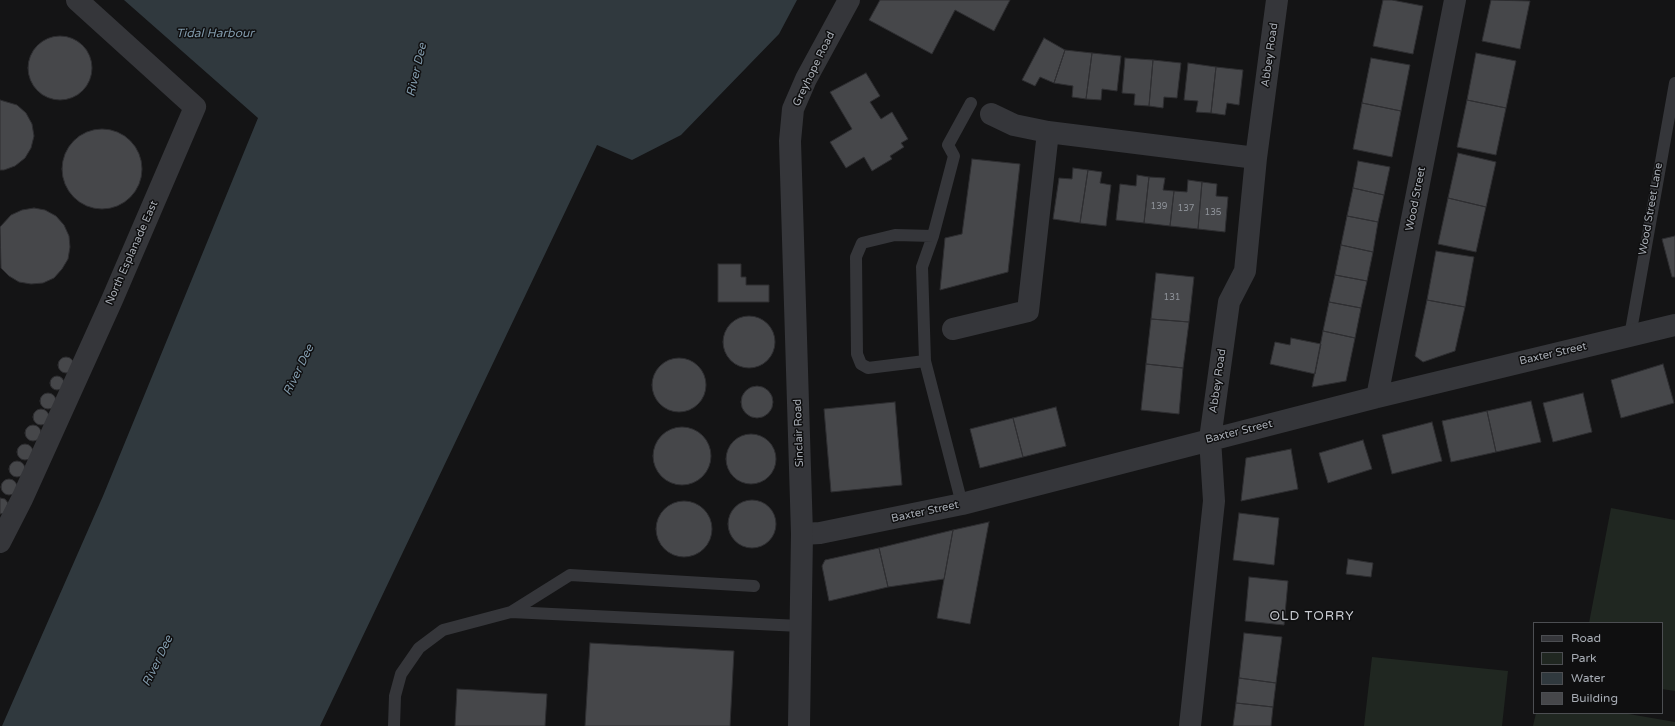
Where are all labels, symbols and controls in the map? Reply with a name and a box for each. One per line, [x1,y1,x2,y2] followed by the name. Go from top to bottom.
[1259,22,1281,88] street label: Abbey Road
[176,27,254,41] water label: Tidal Harbour
[790,29,838,109] street label: Greyhope Road
[404,42,430,98] water label: River Dee
[1636,162,1666,256] street label: Wood Street Lane
[1403,166,1429,232] street label: Wood Street
[103,199,161,307] street label: North Esplanade East
[1151,202,1167,212] house number: 139
[1178,204,1194,214] house number: 137
[1205,208,1221,218] house number: 135
[1164,293,1180,303] house number: 131
[1518,340,1588,368] street label: Baxter Street
[281,342,317,398] water label: River Dee
[1207,348,1229,414] street label: Abbey Road
[791,399,807,467] street label: Sinclair Road
[1204,417,1274,447] street label: Baxter Street
[890,498,960,526] street label: Baxter Street
[1269,609,1355,625] district label: OLD TORRY
[1533,622,1663,714] legend
[1571,631,1601,645] text: Road
[140,633,176,689] water label: River Dee
[1571,651,1597,665] text: Park
[1571,671,1605,685] text: Water
[1571,691,1618,705] text: Building

